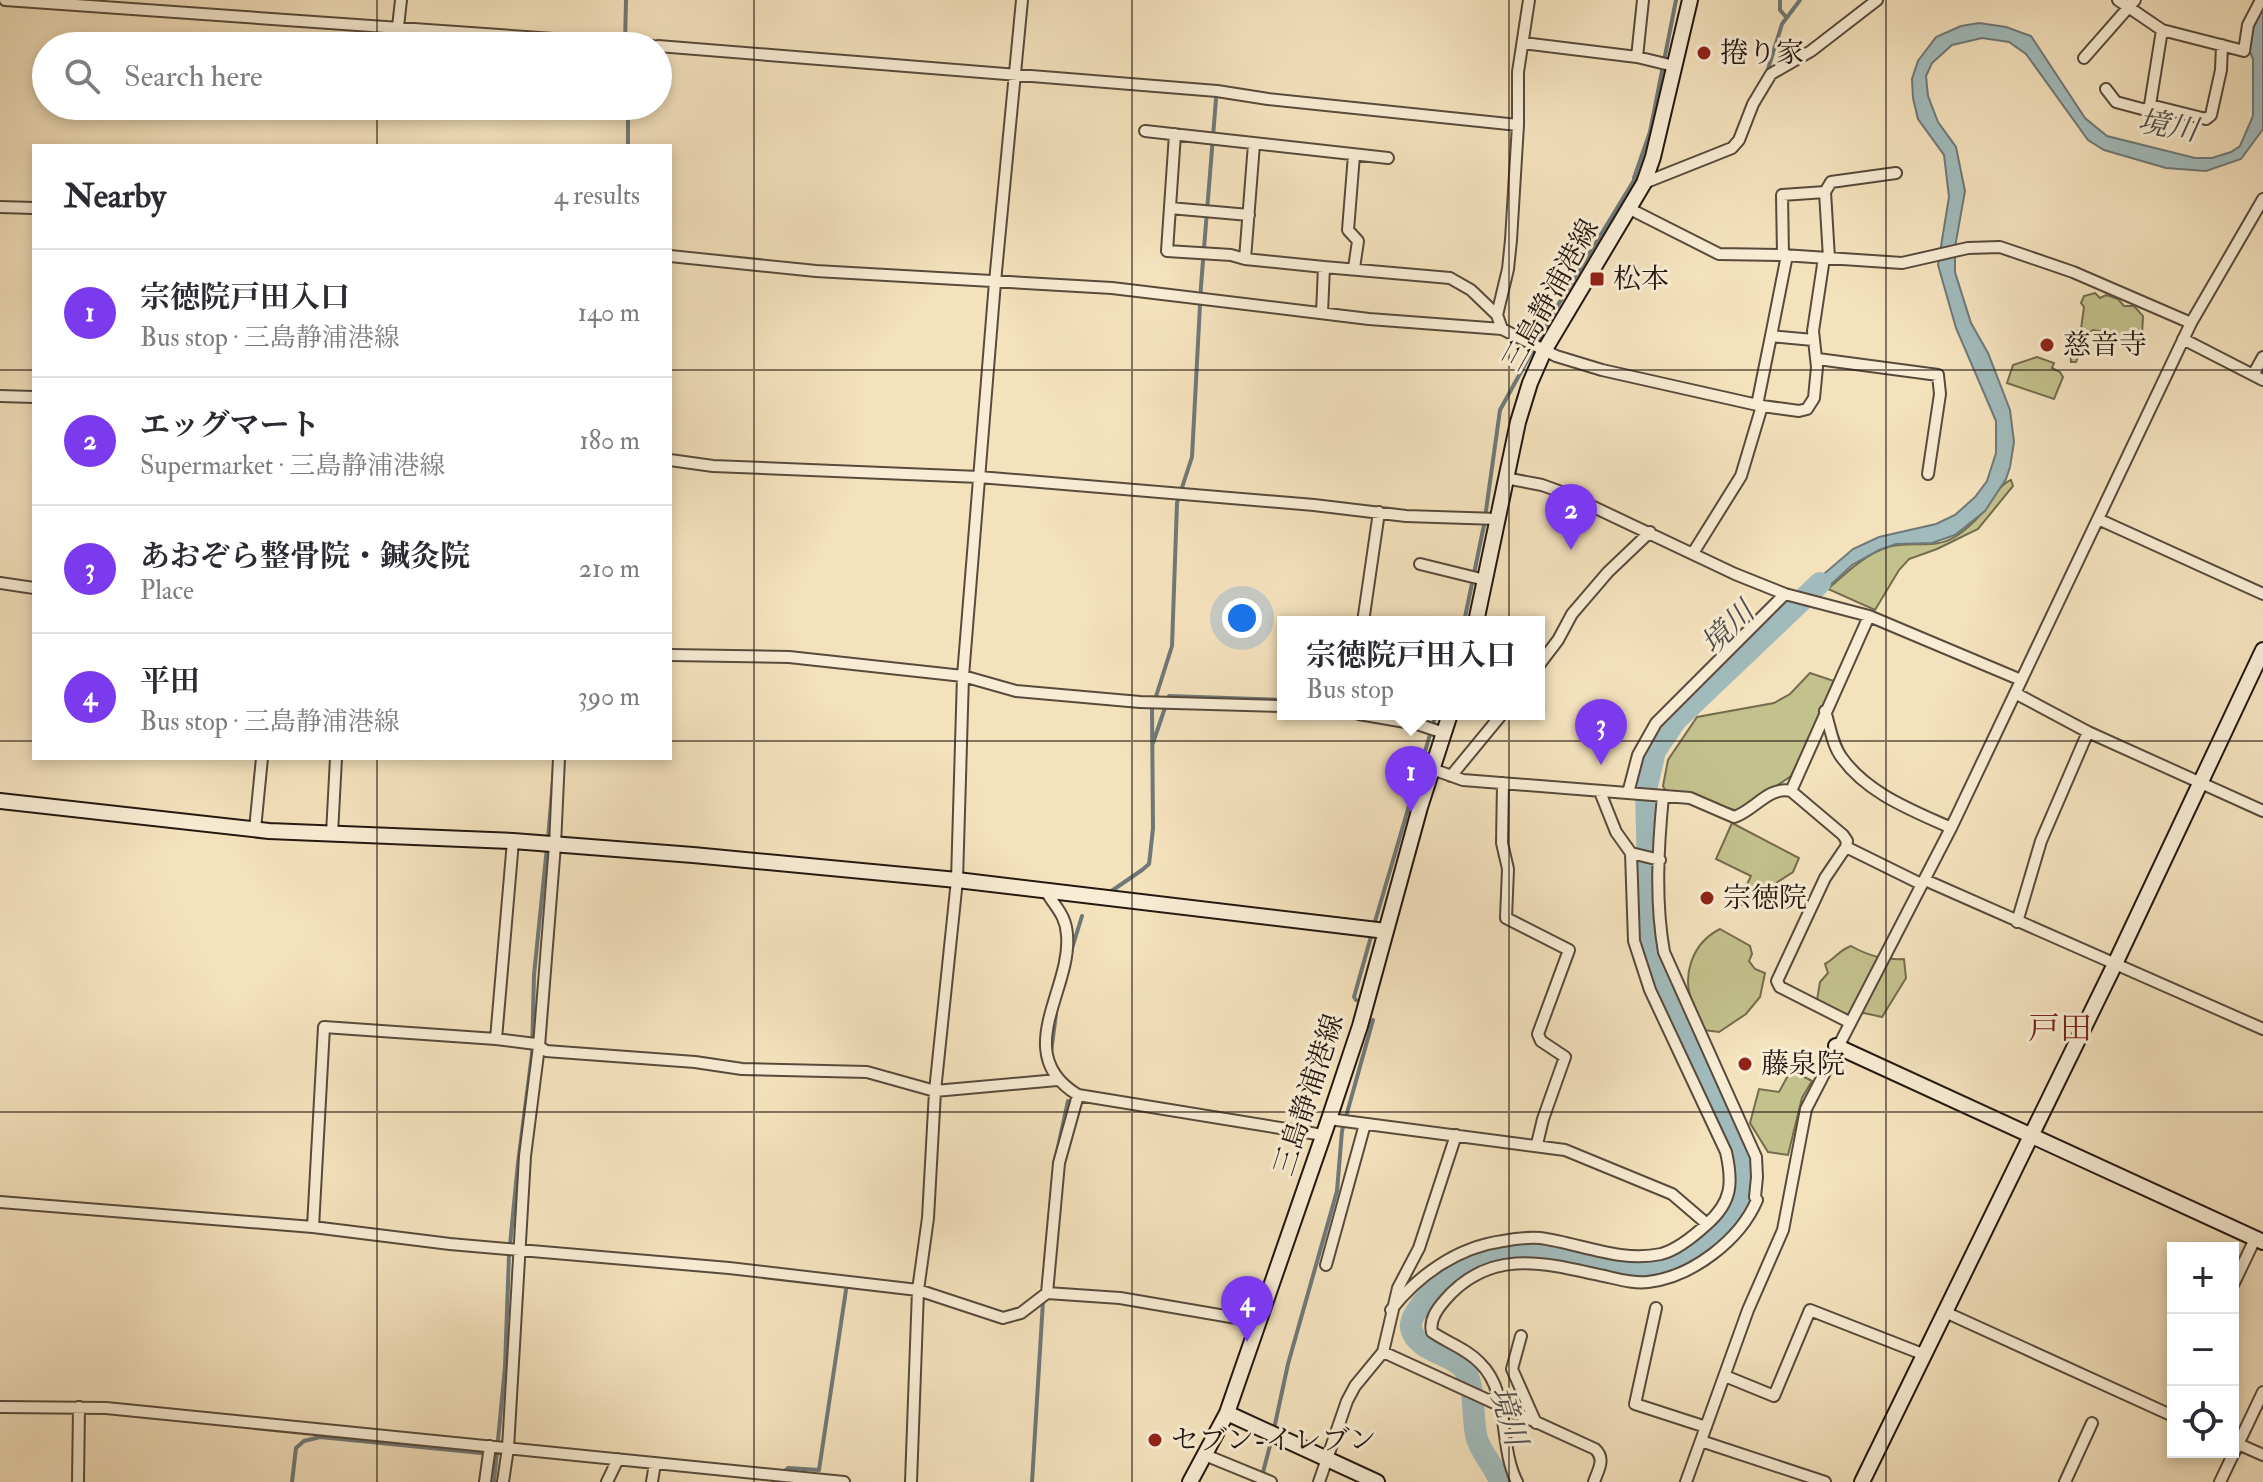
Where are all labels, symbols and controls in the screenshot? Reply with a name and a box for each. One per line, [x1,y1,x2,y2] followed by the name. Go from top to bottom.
[32,32,672,120] search box
[1720,36,1804,71] place label: 捲り家
[1695,44,1713,62] marker: 捲り家
[60,54,104,98] icon: search
[124,58,263,95] text: Search here
[2135,103,2204,150] water label: 境川
[64,175,166,218] text: Nearby
[554,180,640,212] text: 4 results
[1495,213,1607,377] street label: 三島静浦港線
[1613,262,1669,297] place label: 松本
[1588,270,1606,288] marker: 松本
[140,279,350,316] text: 宗徳院戸田入口
[85,297,95,329] text: 1
[578,297,640,329] text: 140 m
[140,322,400,354] text: Bus stop · 三島静浦港線
[2063,328,2147,363] place label: 慈音寺
[2038,336,2056,354] marker: 慈音寺
[140,407,319,444] text: エッグマート
[83,425,97,457] text: 2
[580,425,640,457] text: 180 m
[140,450,445,482] text: Supermarket · 三島静浦港線
[1545,484,1597,550] pin: 2
[140,538,470,575] text: あおぞら整骨院・鍼灸院
[85,553,95,585] text: 3
[579,553,640,585] text: 210 m
[140,575,194,607] text: Place
[1694,592,1765,662] water label: 境川
[1222,598,1262,638] your location
[1277,616,1545,720] popup
[1306,637,1516,674] text: 宗徳院戸田入口
[140,663,200,700] text: 平田
[1306,674,1394,706] text: Bus stop
[83,681,97,713] text: 4
[578,681,640,713] text: 390 m
[1575,699,1627,765] pin: 3
[140,706,400,738] text: Bus stop · 三島静浦港線
[1385,746,1437,812] pin: 1
[1723,881,1807,916] place label: 宗徳院
[1698,889,1716,907] marker: 宗徳院
[2028,1009,2092,1049] district label: 戸田
[1266,1010,1352,1180] street label: 三島静浦港線
[1761,1047,1845,1082] place label: 藤泉院
[1736,1055,1754,1073] marker: 藤泉院
[2167,1242,2239,1458] map controls
[2167,1242,2239,1314] button: +
[1221,1276,1273,1342] pin: 4
[2167,1314,2239,1386] button: −
[1482,1382,1535,1453] water label: 境川
[2167,1386,2239,1458] button: locate
[1171,1423,1377,1458] place label: セブン-イレブン
[1146,1431,1164,1449] marker: セブン-イレブン

